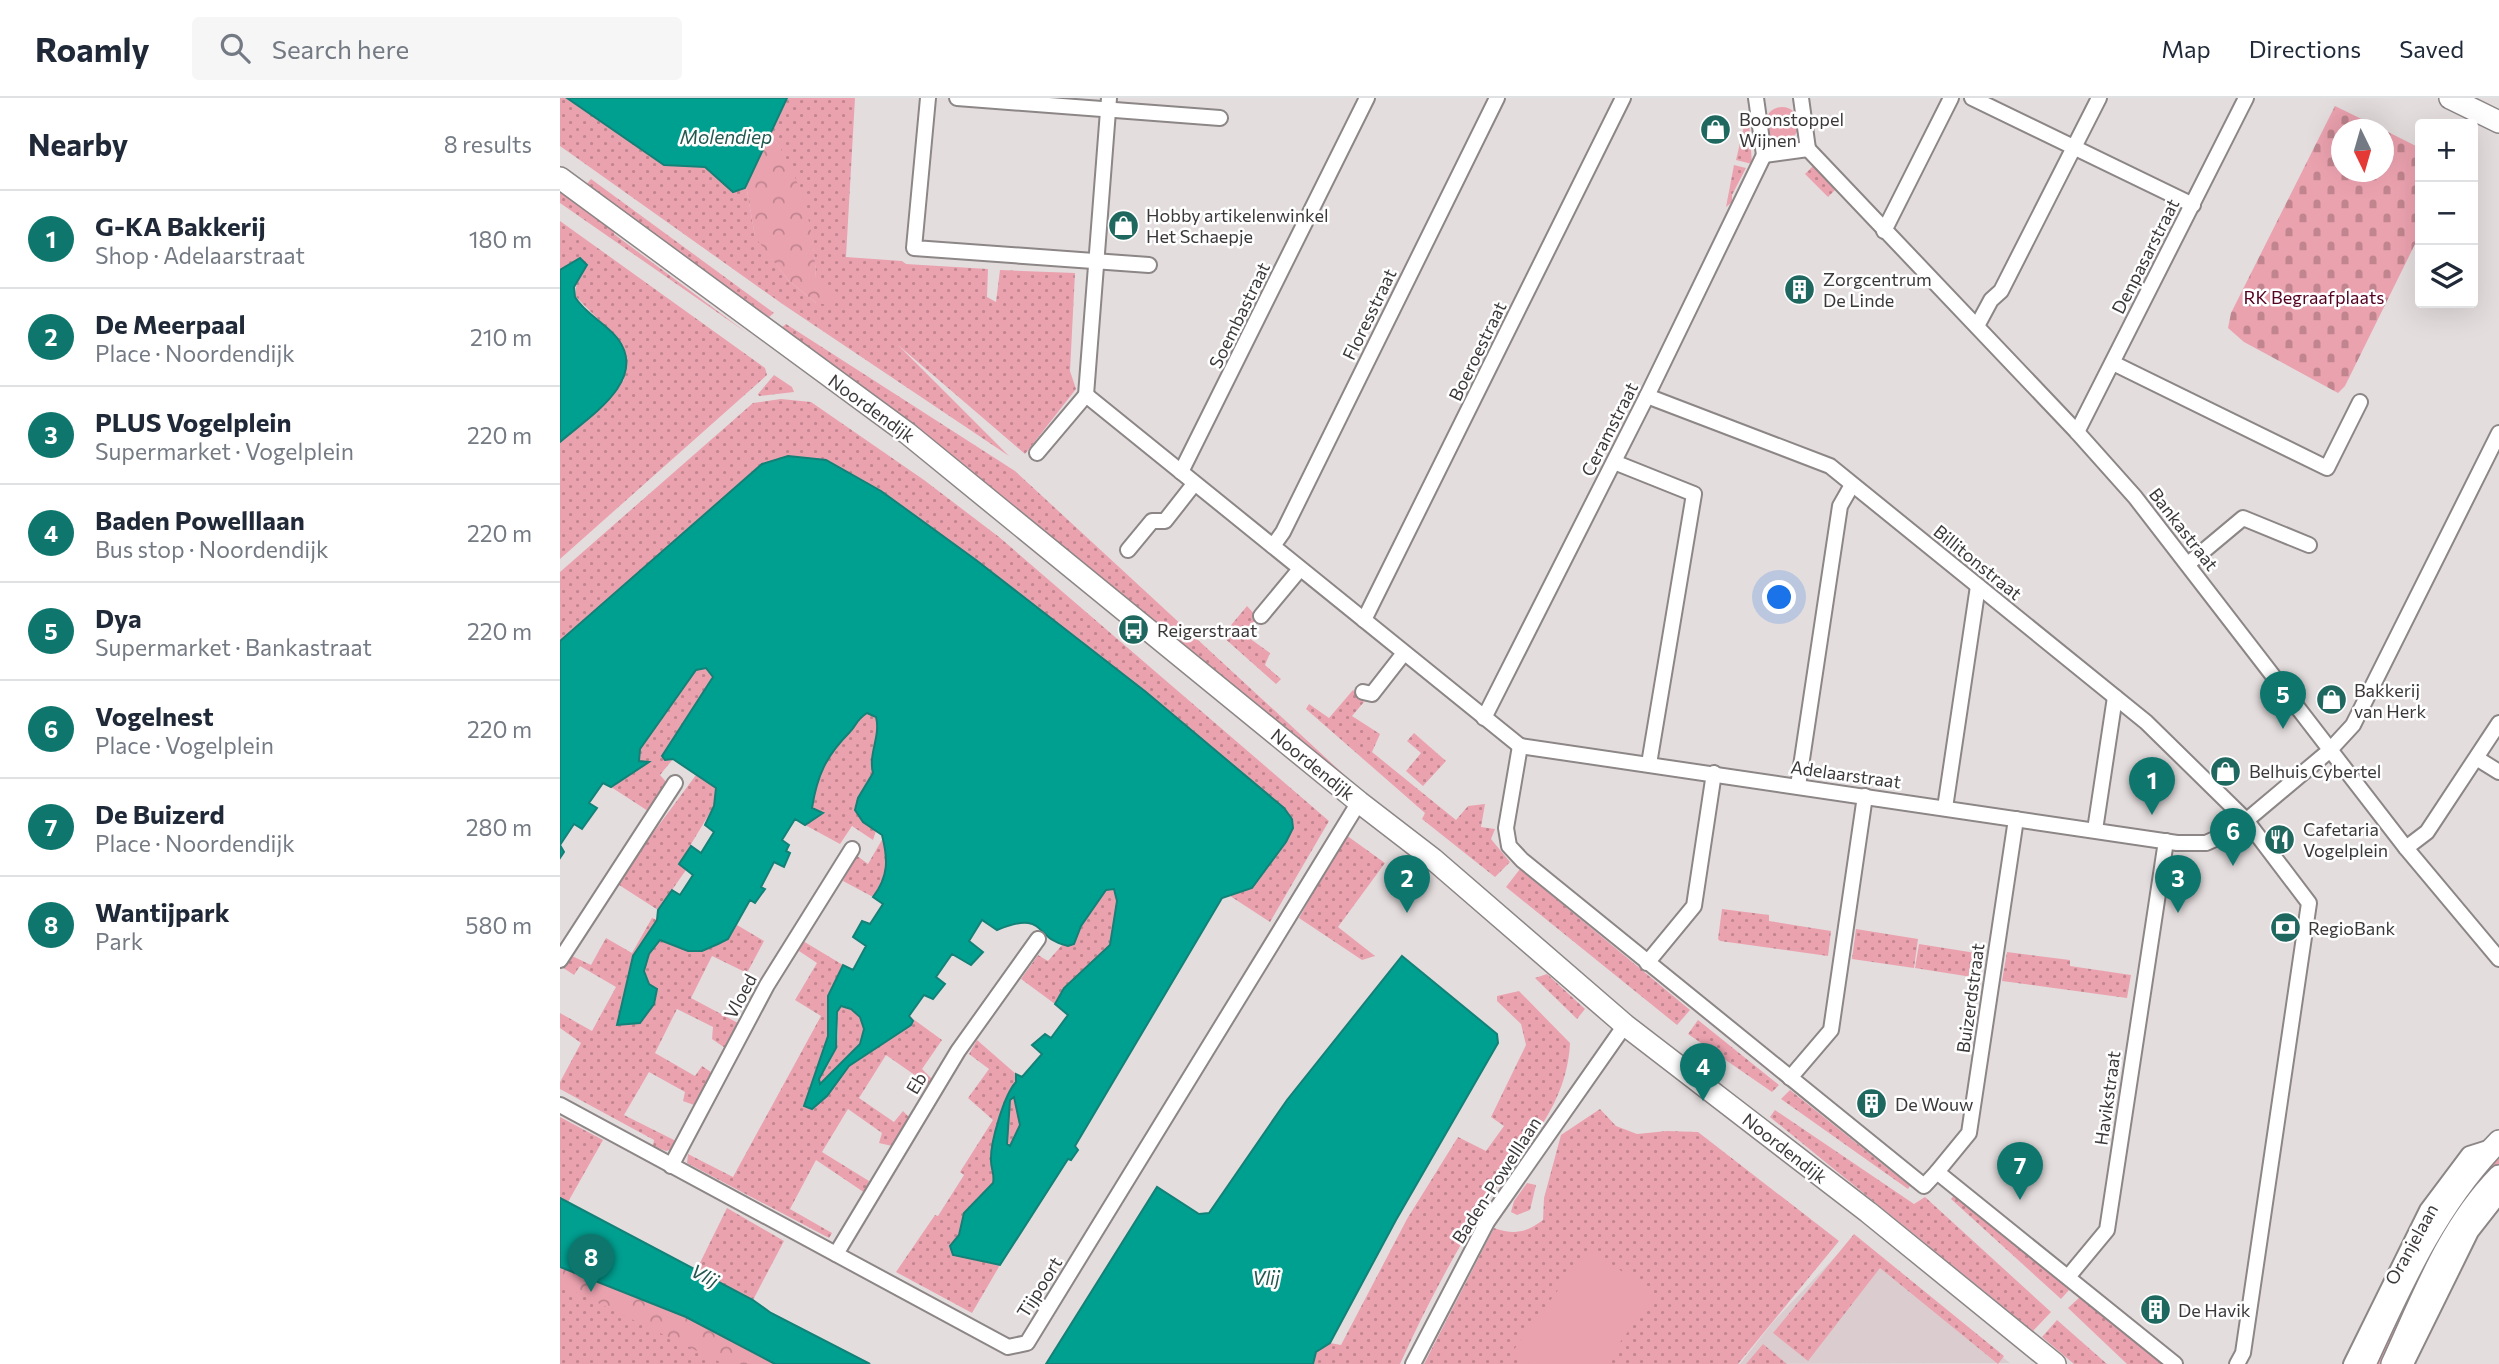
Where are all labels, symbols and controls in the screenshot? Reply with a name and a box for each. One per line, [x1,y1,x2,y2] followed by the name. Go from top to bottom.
[192,17,682,80] search box
[35,28,150,69] text: Roamly
[216,29,254,67] icon: search
[272,33,409,64] text: Search here
[2161,34,2211,63] text: Map
[2249,34,2361,63] text: Directions
[2399,34,2464,63] text: Saved
[1739,108,1844,151] place label: Boonstoppel Wijnen
[1699,112,1733,146] shop icon: Boonstoppel Wijnen
[2331,119,2394,182] north arrow
[2415,119,2478,308] map controls
[2415,119,2478,182] button: +
[28,125,128,162] text: Nearby
[680,125,772,148] water label: Molendiep
[444,130,532,158] text: 8 results
[2415,182,2478,245] button: −
[2107,195,2183,317] street label: Denpasarstraat
[1146,204,1328,247] place label: Hobby artikelenwinkel Het Schaepje
[1106,208,1140,242] shop icon: Hobby artikelenwinkel Het Schaepje
[95,210,266,241] text: G-KA Bakkerij
[46,225,56,253] text: 1
[469,225,532,253] text: 180 m
[95,241,305,269] text: Shop · Adelaarstraat
[2415,245,2478,308] button: layers
[1204,258,1274,372] street label: Soembastraat
[1337,265,1401,363] street label: Floresstraat
[1823,268,1932,311] place label: Zorgcentrum De Linde
[1783,272,1817,306] building icon: Zorgcentrum De Linde
[2243,286,2385,308] park label: RK Begraafplaats
[1443,298,1511,404] street label: Boeroestraat
[95,308,246,339] text: De Meerpaal
[44,323,58,351] text: 2
[470,323,532,351] text: 210 m
[95,339,295,367] text: Place · Noordendijk
[824,369,920,447] street label: Noordendijk
[1576,378,1642,480] street label: Ceramstraat
[95,406,292,437] text: PLUS Vogelplein
[44,421,58,449] text: 3
[467,421,532,449] text: 220 m
[95,437,354,465] text: Supermarket · Vogelplein
[2145,483,2223,575] street label: Bankastraat
[95,504,305,535] text: Baden Powelllaan
[44,519,58,547] text: 4
[467,519,532,547] text: 220 m
[1929,520,2027,604] street label: Billitonstraat
[95,535,329,563] text: Bus stop · Noordendijk
[1762,580,1796,614] your location
[95,602,142,633] text: Dya
[1117,613,1151,647] bus stop icon: Reigerstraat
[44,617,58,645] text: 5
[467,617,532,645] text: 220 m
[1157,619,1257,641] place label: Reigerstraat
[95,633,372,661] text: Supermarket · Bankastraat
[2260,671,2306,729] pin: 5
[2354,679,2426,722] place label: Bakkerij van Herk
[2314,683,2348,717] shop icon: Bakkerij van Herk
[95,700,214,731] text: Vogelnest
[44,715,58,743] text: 6
[467,715,532,743] text: 220 m
[1267,723,1360,805] street label: Noordendijk
[95,731,274,759] text: Place · Vogelplein
[2209,754,2243,788] shop icon: Belhuis Cybertel
[1790,755,1902,793] street label: Adelaarstraat
[2129,757,2175,815] pin: 1
[2249,760,2381,782] place label: Belhuis Cybertel
[95,798,225,829] text: De Buizerd
[2210,808,2256,866] pin: 6
[45,813,57,841] text: 7
[466,813,532,841] text: 280 m
[2303,818,2388,861] place label: Cafetaria Vogelplein
[2263,822,2297,856] restaurant icon: Cafetaria Vogelplein
[95,829,295,857] text: Place · Noordendijk
[1384,855,1430,913] pin: 2
[2155,855,2201,913] pin: 3
[95,896,230,927] text: Wantijpark
[44,911,58,939] text: 8
[465,911,532,939] text: 580 m
[2268,911,2302,945] bank icon: RegioBank
[2308,917,2395,939] place label: RegioBank
[95,927,143,955] text: Park
[1951,942,1989,1054] street label: Buizerdstraat
[719,970,761,1022] street label: Vloed
[1680,1043,1726,1101] pin: 4
[2089,1049,2125,1147] street label: Havikstraat
[901,1068,931,1098] street label: Eb
[1855,1087,1889,1121] building icon: De Wouw
[1895,1093,1974,1115] place label: De Wouw
[1738,1108,1832,1188] street label: Noordendijk
[1447,1112,1545,1248] street label: Baden-Powelllaan
[1997,1142,2043,1200] pin: 7
[2380,1200,2442,1288] street label: Oranjelaan
[568,1234,614,1292] pin: 8
[1012,1253,1066,1321] street label: Tijpoort
[687,1258,724,1292] water label: Vlij
[1252,1266,1281,1289] water label: Vlij
[2138,1293,2172,1327] building icon: De Havik
[2178,1299,2251,1321] place label: De Havik

